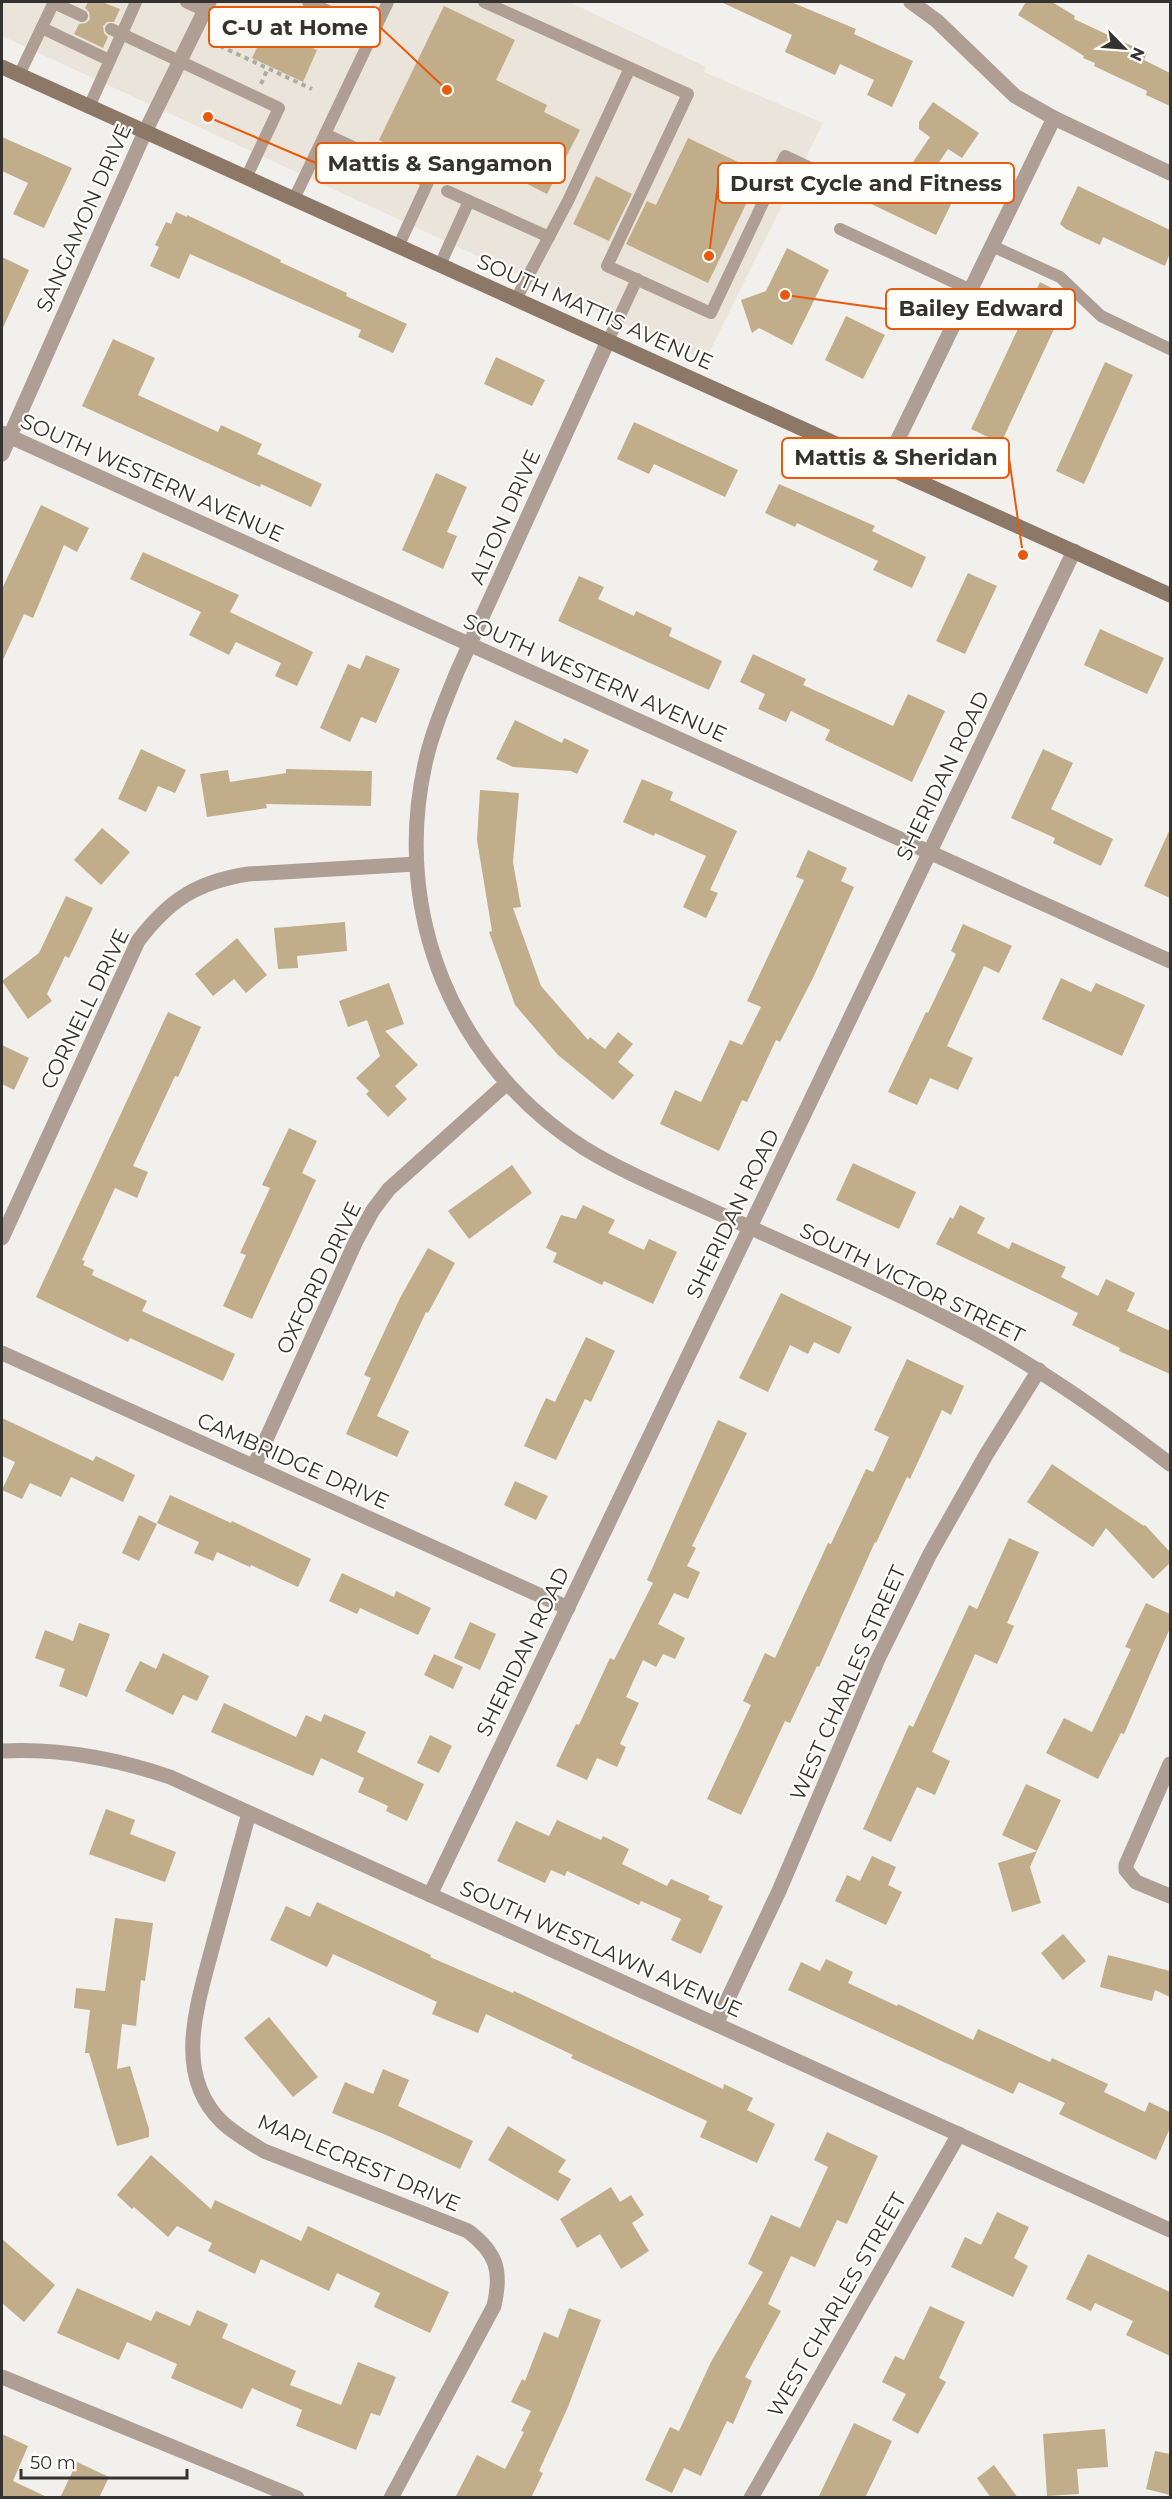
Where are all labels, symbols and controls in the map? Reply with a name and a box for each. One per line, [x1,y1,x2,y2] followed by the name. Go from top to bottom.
[209,7,380,47] callout: C-U at Home
[222,14,368,41] text: C-U at Home
[1094,18,1154,78] north arrow
[1126,44,1148,64] text: N
[31,120,136,316] street label: SANGAMON DRIVE
[316,143,565,183] callout: Mattis & Sangamon
[328,150,552,177] text: Mattis & Sangamon
[718,163,1014,203] callout: Durst Cycle and Fitness
[730,170,1002,197] text: Durst Cycle and Fitness
[473,248,717,375] street label: SOUTH MATTIS AVENUE
[886,289,1075,329] callout: Bailey Edward
[898,295,1064,322] text: Bailey Edward
[17,408,288,547] street label: SOUTH WESTERN AVENUE
[782,438,1009,478] callout: Mattis & Sheridan
[794,444,998,471] text: Mattis & Sheridan
[464,446,545,588] street label: ALTON DRIVE
[460,608,731,747] street label: SOUTH WESTERN AVENUE
[891,687,994,865] street label: SHERIDAN ROAD
[35,925,134,1093] street label: CORNELL DRIVE
[681,1125,784,1303] street label: SHERIDAN ROAD
[271,1198,366,1358] street label: OXFORD DRIVE
[796,1217,1029,1348] street label: SOUTH VICTOR STREET
[194,1407,393,1514] street label: CAMBRIDGE DRIVE
[784,1561,911,1804] street label: WEST CHARLES STREET
[471,1563,574,1741] street label: SHERIDAN ROAD
[456,1875,746,2022] street label: SOUTH WESTLAWN AVENUE
[254,2109,464,2217] street label: MAPLECREST DRIVE
[762,2188,911,2421] street label: WEST CHARLES STREET
[21,2442,188,2480] scale bar
[30,2452,76,2474] text: 50 m

